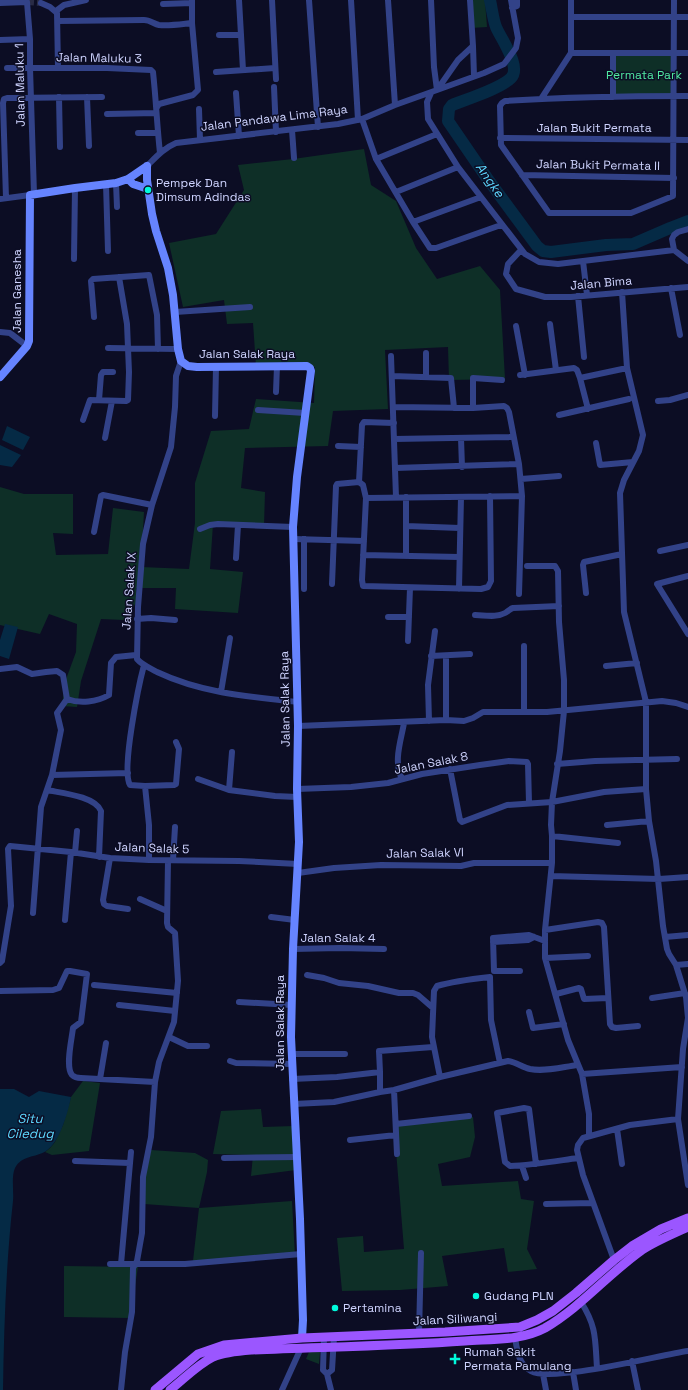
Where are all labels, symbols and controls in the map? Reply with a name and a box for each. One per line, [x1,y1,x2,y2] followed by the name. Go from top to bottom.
[11,43,29,127] street label: Jalan Maluku 1
[56,49,142,67] street label: Jalan Maluku 3
[606,67,682,83] park label: Permata Park
[200,101,348,135] street label: Jalan Pandawa Lima Raya
[536,120,652,136] street label: Jalan Bukit Permata
[536,156,660,174] street label: Jalan Bukit Permata II
[472,159,509,202] water label: Angke
[156,175,251,205] place label: Pempek Dan Dimsum Adindas
[143,185,153,195] marker: Pempek Dan Dimsum Adindas
[9,249,25,333] street label: Jalan Ganesha
[569,272,633,294] street label: Jalan Bima
[199,346,295,362] street label: Jalan Salak Raya
[118,551,140,631] street label: Jalan Salak IX
[276,651,294,747] street label: Jalan Salak Raya
[393,748,469,778] street label: Jalan Salak 8
[114,839,190,857] street label: Jalan Salak 5
[386,844,464,862] street label: Jalan Salak VI
[300,930,376,946] street label: Jalan Salak 4
[272,975,288,1071] street label: Jalan Salak Raya
[6,1110,54,1142] water label: Situ Ciledug
[484,1288,554,1304] place label: Gudang PLN
[471,1291,481,1301] marker: Gudang PLN
[343,1300,402,1316] place label: Pertamina
[330,1303,340,1313] marker: Pertamina
[412,1309,498,1329] street label: Jalan Siliwangi
[464,1344,571,1374] place label: Rumah Sakit Permata Pamulang
[449,1353,461,1365] marker: Rumah Sakit Permata Pamulang

